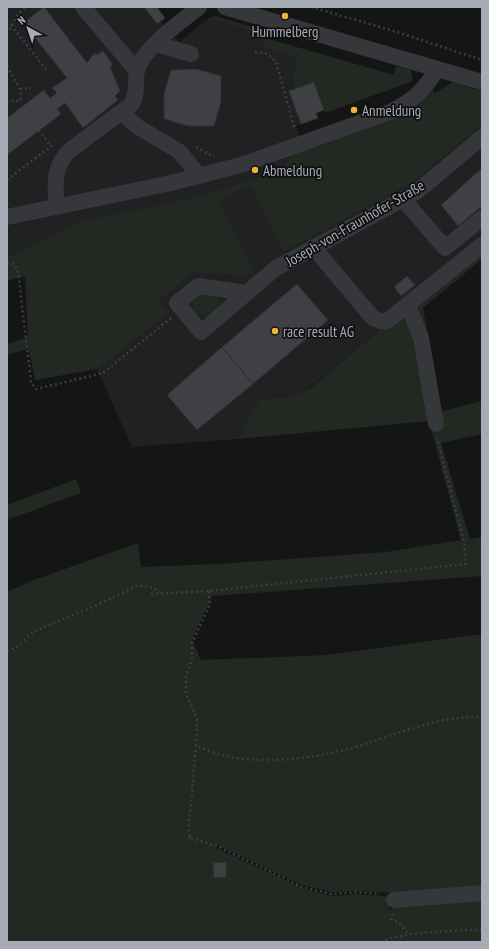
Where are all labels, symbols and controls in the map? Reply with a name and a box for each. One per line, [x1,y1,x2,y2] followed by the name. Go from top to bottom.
[8,8,48,48] north arrow
[280,11,290,21] marker: Hummelberg
[15,13,28,28] text: N
[251,22,319,41] place label: Hummelberg
[362,101,421,120] place label: Anmeldung
[349,105,359,115] marker: Anmeldung
[263,161,322,180] place label: Abmeldung
[250,165,260,175] marker: Abmeldung
[281,176,428,271] street label: Joseph-von-Fraunhofer-Straße
[283,322,354,341] place label: race result AG
[270,326,280,336] marker: race result AG

